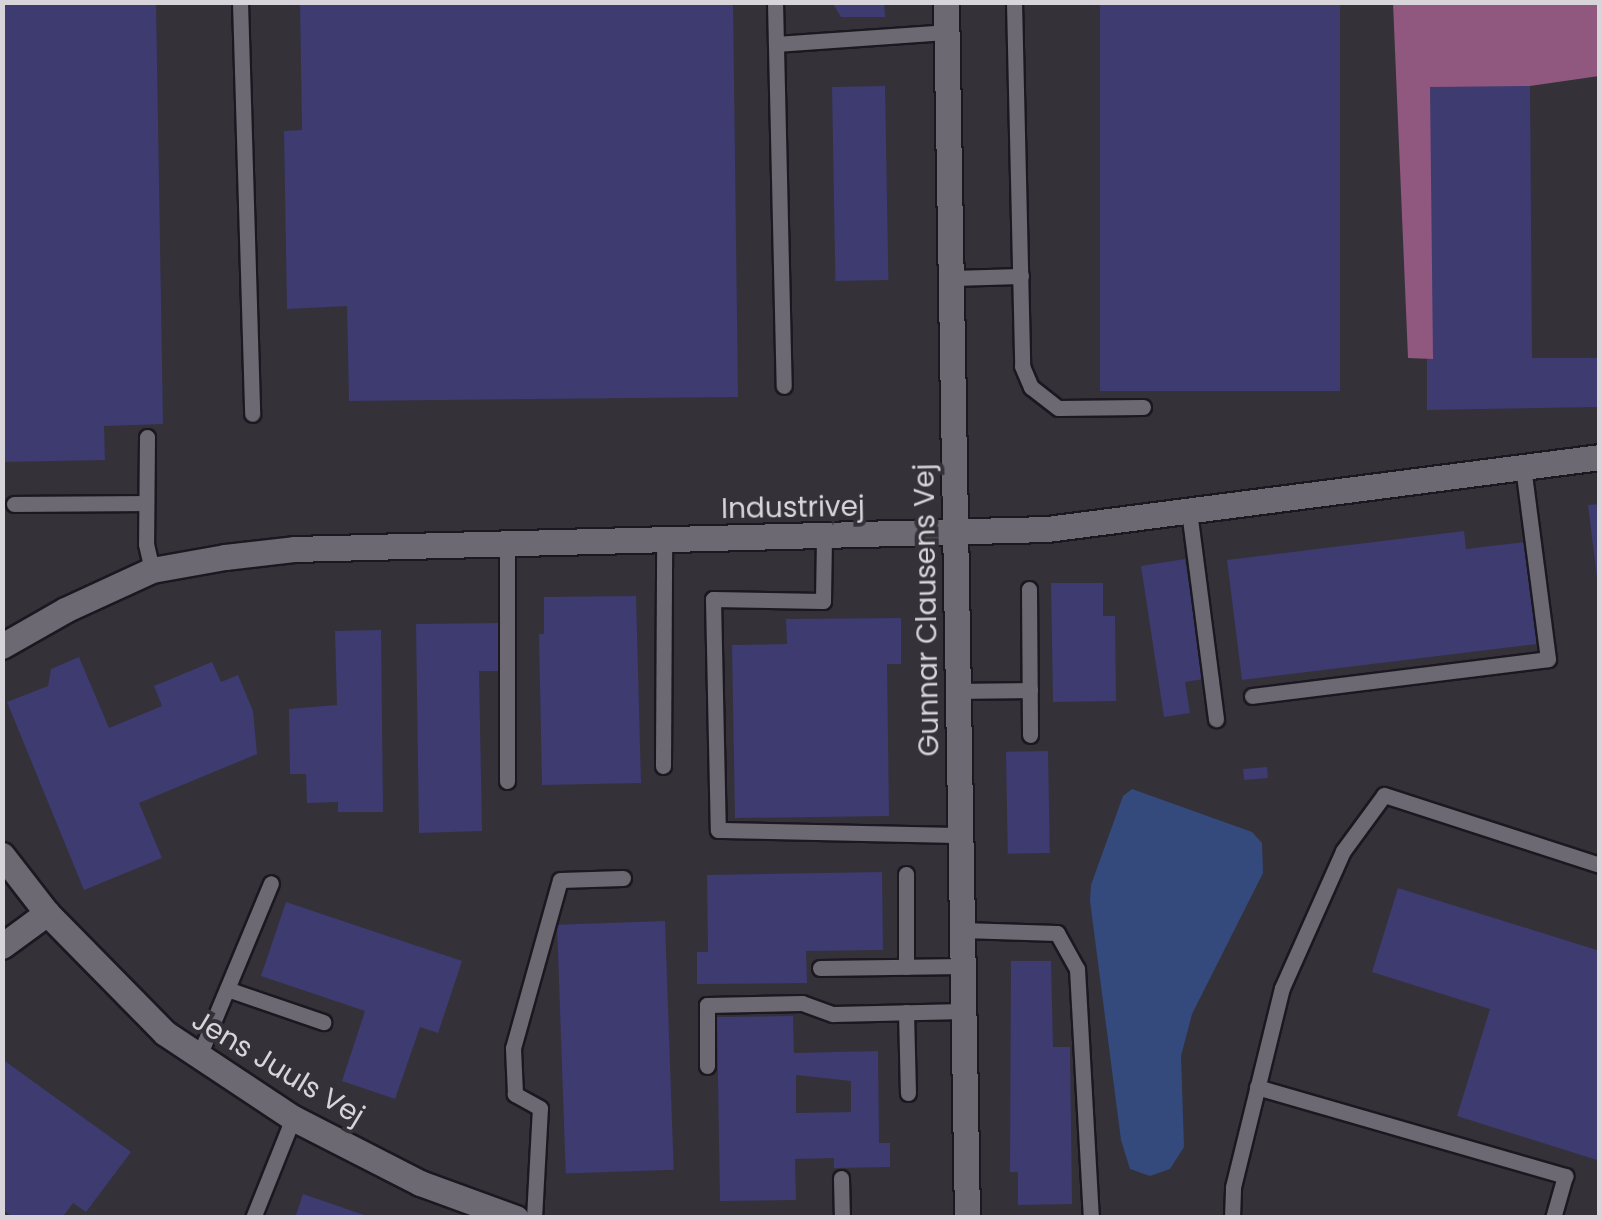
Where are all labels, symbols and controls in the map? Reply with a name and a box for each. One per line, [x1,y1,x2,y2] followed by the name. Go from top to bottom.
[908,463,946,757] street label: Gunnar Clausens Vej
[721,490,865,526] street label: Industrivej
[186,1003,370,1133] street label: Jens Juuls Vej

